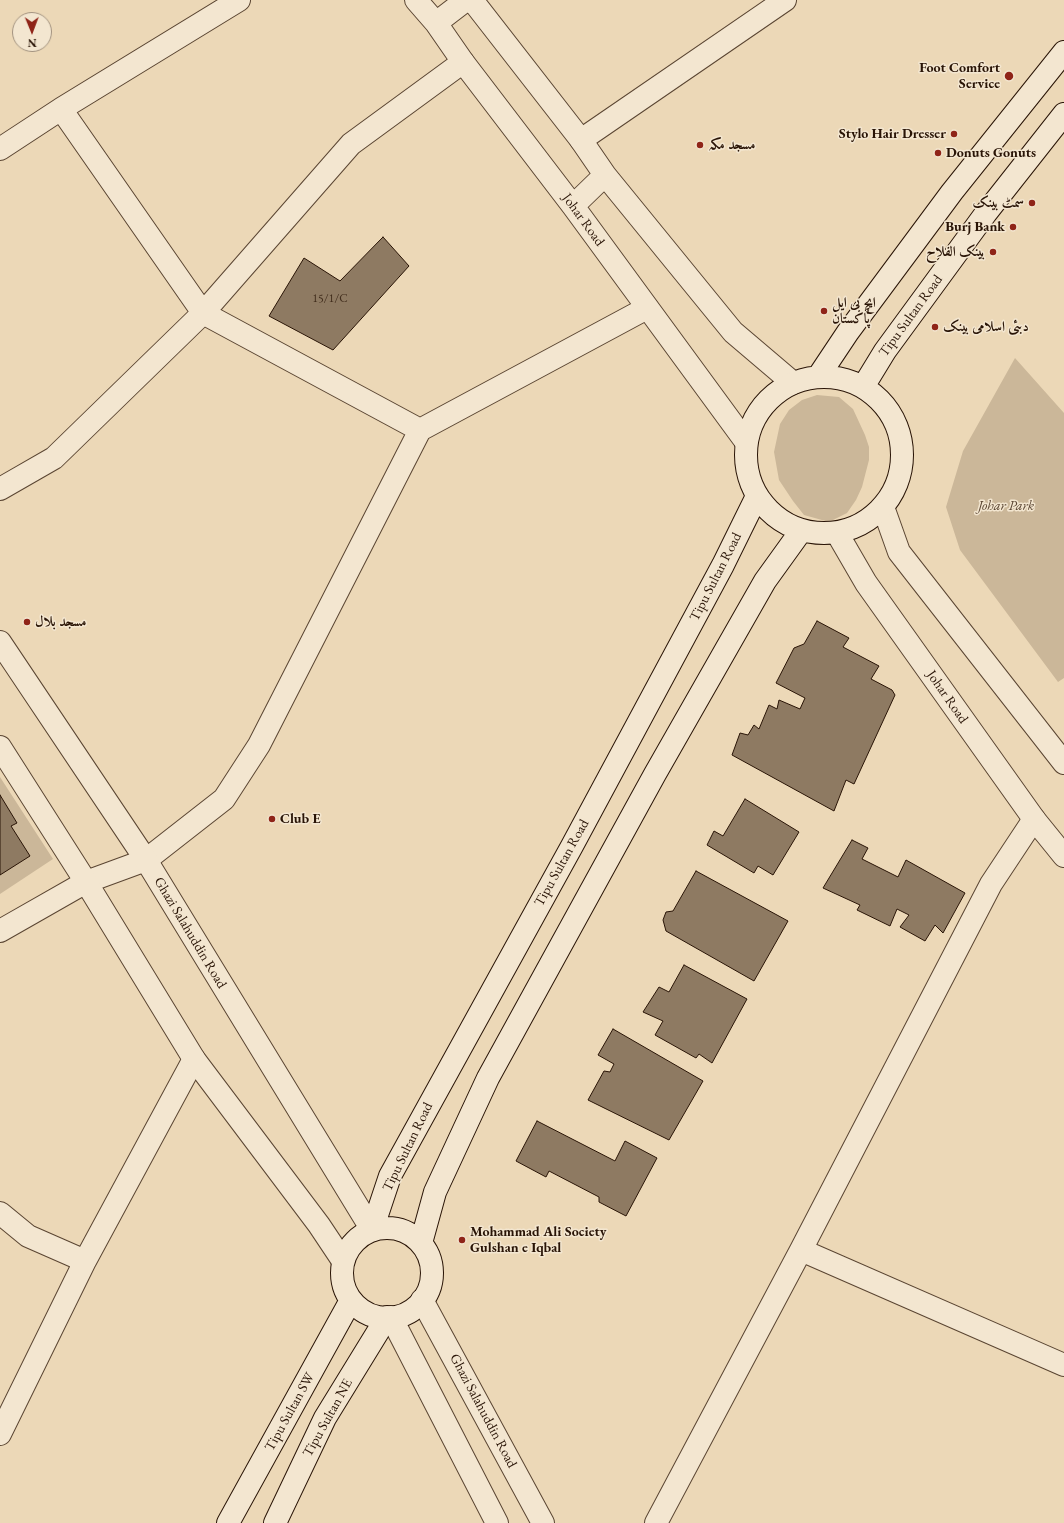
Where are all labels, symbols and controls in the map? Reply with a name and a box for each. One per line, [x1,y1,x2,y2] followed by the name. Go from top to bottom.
[12,12,52,52] north arrow
[28,36,37,50] text: N
[919,60,1000,92] place label: Foot Comfort Service
[1003,70,1015,82] marker: Foot Comfort Service
[839,126,946,142] place label: Stylo Hair Dresser
[949,129,959,139] marker: Stylo Hair Dresser
[708,137,755,153] place label: مسجد مکہ
[695,140,705,150] marker: مسجد مکہ
[946,145,1036,161] place label: Donuts Gonuts
[933,148,943,158] marker: Donuts Gonuts
[558,190,608,250] street label: Johar Road
[973,195,1024,211] place label: سمٹ بینک
[1027,198,1037,208] marker: سمٹ بینک
[945,219,1005,235] place label: Burj Bank
[1008,222,1018,232] marker: Burj Bank
[926,244,985,260] place label: بینک الفلاح
[988,247,998,257] marker: بینک الفلاح
[876,272,946,360] street label: Tipu Sultan Road
[312,292,348,306] house number: 15/1/C
[832,295,876,328] place label: ایچ بی ایل پاکستان
[819,306,829,316] marker: ایچ بی ایل پاکستان
[943,319,1029,335] place label: دبئی اسلامی بینک
[930,322,940,332] marker: دبئی اسلامی بینک
[978,498,1034,514] park label: Johar Park
[687,530,745,624] street label: Tipu Sultan Road
[35,614,87,630] place label: مسجد بلال
[22,617,32,627] marker: مسجد بلال
[923,667,971,727] street label: Johar Road
[280,811,320,827] place label: Club E
[267,814,277,824] marker: Club E
[531,817,593,909] street label: Tipu Sultan Road
[150,874,230,992] street label: Ghazi Salahuddin Road
[379,1100,437,1194] street label: Tipu Sultan Road
[470,1224,606,1256] place label: Mohammad Ali Society Gulshan e Iqbal
[457,1235,467,1245] marker: Mohammad Ali Society Gulshan e Iqbal
[446,1351,520,1471] street label: Ghazi Salahuddin Road
[262,1370,318,1454] street label: Tipu Sultan SW
[300,1376,356,1460] street label: Tipu Sultan NE

